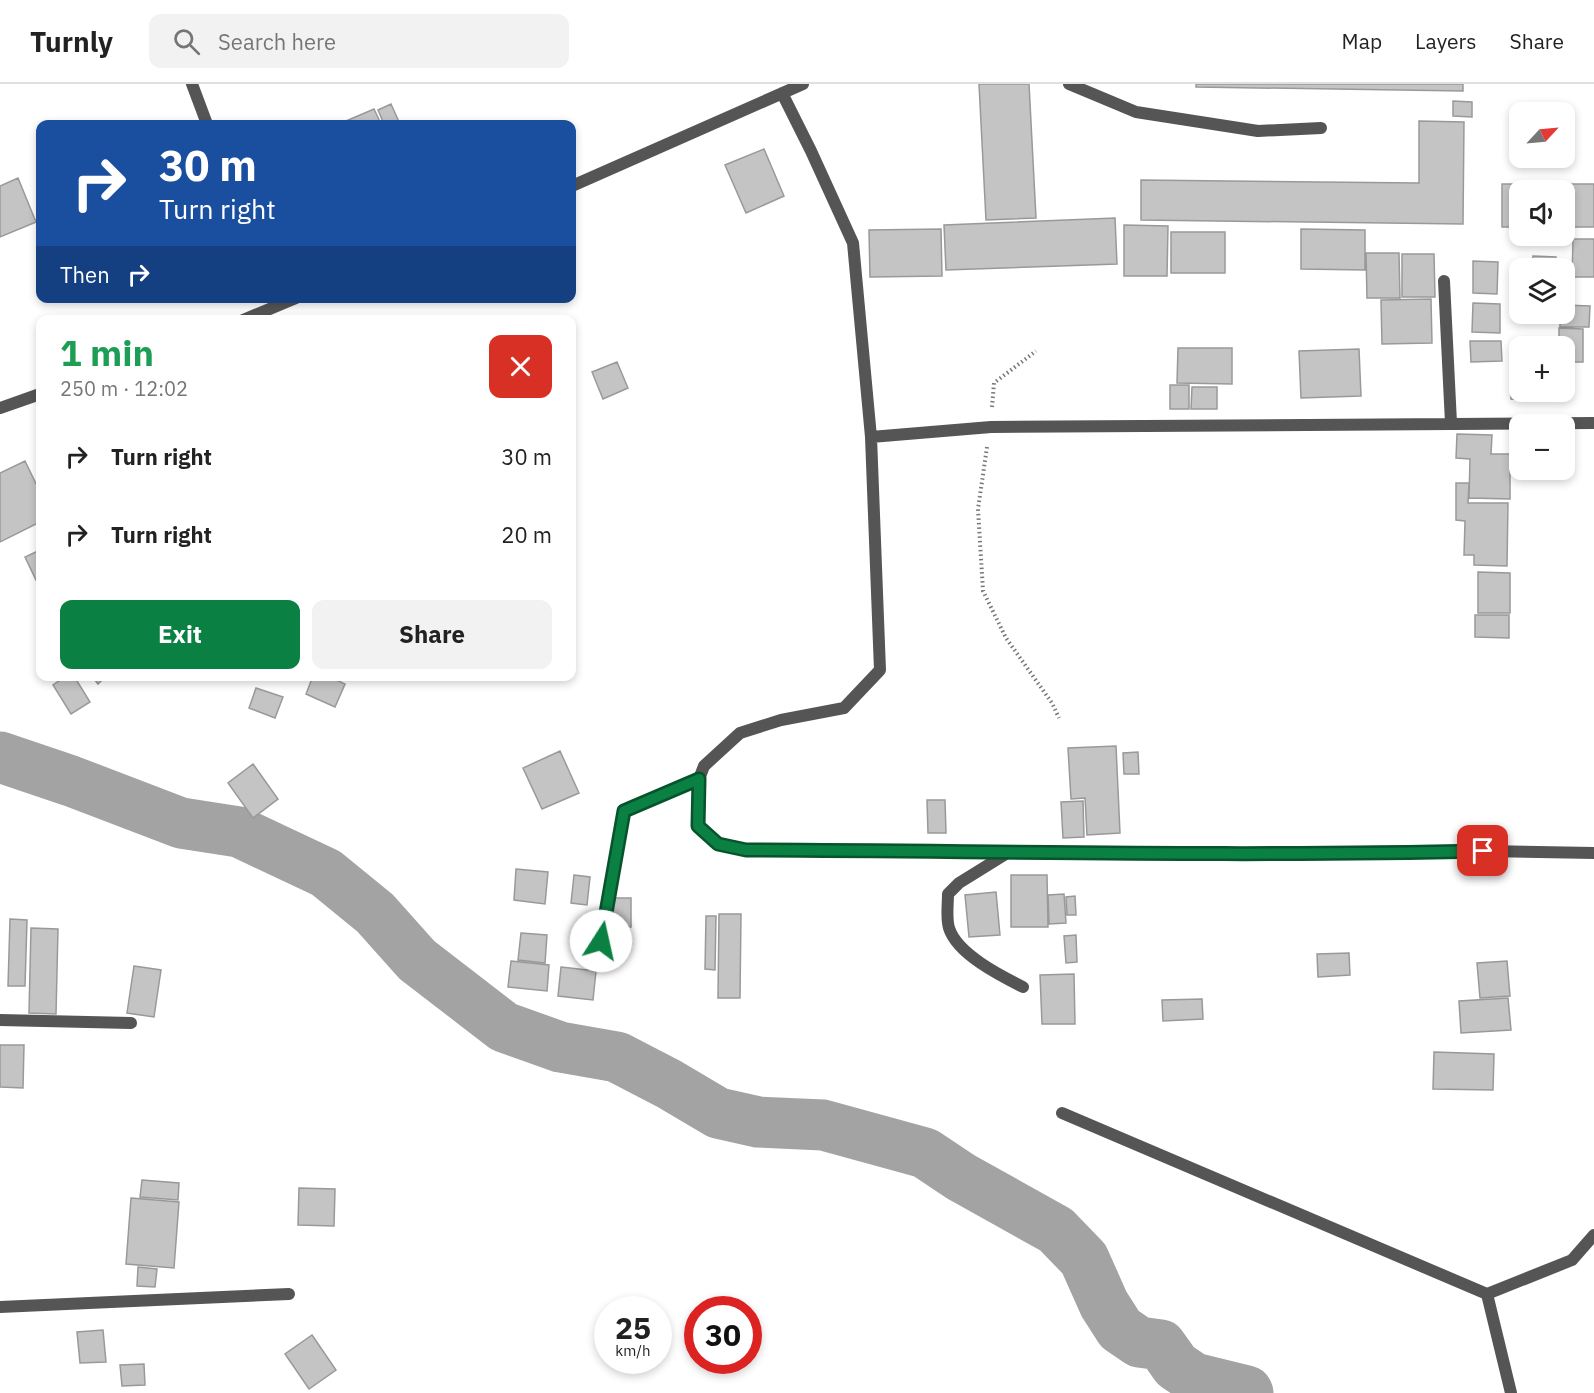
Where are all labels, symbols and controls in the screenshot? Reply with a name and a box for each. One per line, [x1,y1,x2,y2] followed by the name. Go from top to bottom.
[149,14,569,68] search box
[30,23,113,60] text: Turnly
[170,25,203,58] icon: search
[218,27,336,56] text: Search here
[1342,27,1382,55] text: Map
[1415,27,1477,55] text: Layers
[1510,27,1564,55] text: Share
[1509,102,1575,168] north arrow
[1509,102,1575,480] map controls
[159,138,257,193] text: 30 m
[60,144,138,222] icon: right
[1509,180,1575,246] button: sound
[159,191,276,226] text: Turn right
[122,258,155,291] icon: right
[1509,258,1575,324] button: layers
[60,260,110,289] text: Then
[60,329,154,376] text: 1 min
[489,335,552,398] button: close
[1509,336,1575,402] button: +
[60,375,188,402] text: 250 m · 12:02
[1509,414,1575,480] button: −
[60,440,93,473] icon: right
[111,442,212,471] text: Turn right
[501,442,552,471] text: 30 m
[60,518,93,551] icon: right
[111,520,212,549] text: Turn right
[501,520,552,549] text: 20 m
[60,600,300,669] button: Exit
[312,600,552,669] button: Share
[1457,825,1508,876] pin
[1466,834,1499,867] icon: arrive
[569,909,633,973] position arrow
[684,1296,762,1374] speed limit sign: 30
[615,1308,651,1347] text: 25
[615,1341,651,1360] text: km/h

